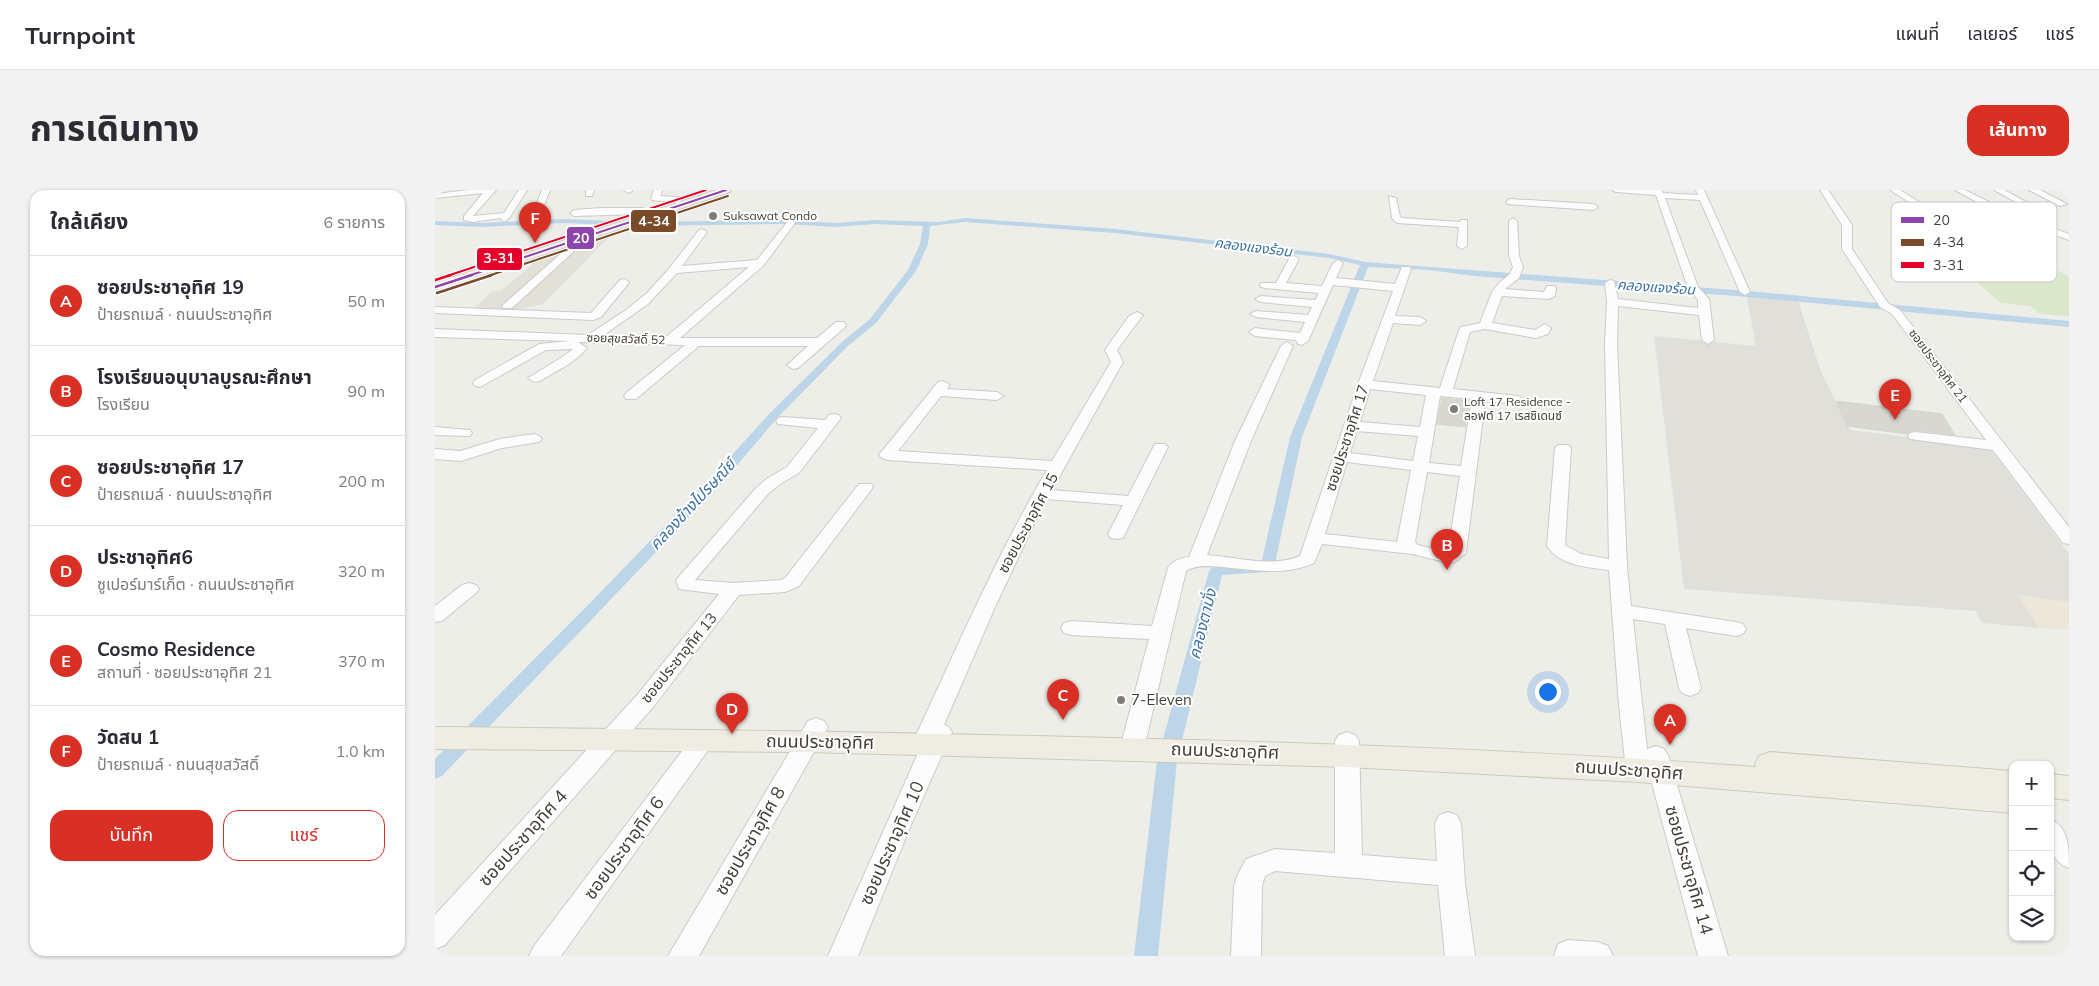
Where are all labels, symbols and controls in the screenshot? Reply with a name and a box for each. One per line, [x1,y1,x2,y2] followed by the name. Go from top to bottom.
[25,20,135,50] text: Turnpoint
[1895,22,1939,45] text: แผนที่
[1967,22,2017,45] text: เลเยอร์
[2045,22,2074,45] text: แชร์
[1967,105,2069,156] button: เส้นทาง
[30,106,199,150] text: การเดินทาง
[519,202,551,243] pin: F
[1891,202,2057,282] legend
[50,208,128,234] text: ใกล้เคียง
[723,208,817,223] place label: Suksawat Condo
[630,209,677,233] line badge: 4-34
[707,210,719,222] marker: Suksawat Condo
[1933,211,1950,229] text: 20
[324,212,385,232] text: 6 รายการ
[638,212,670,230] text: 4-34
[566,226,595,250] line badge: 20
[573,229,589,247] text: 20
[1213,233,1294,261] water label: คลองแจงร้อน
[1933,233,1965,251] text: 4-34
[476,247,523,271] line badge: 3-31
[483,249,515,267] text: 3-31
[1933,256,1964,274] text: 3-31
[97,275,244,299] text: ซอยประชาอุทิศ 19
[1616,275,1697,299] water label: คลองแจงร้อน
[60,291,72,311] text: A
[348,291,385,311] text: 50 m
[97,304,272,324] text: ป้ายรถเมล์ · ถนนประชาอุทิศ
[1906,326,1971,406] street label: ซอยประชาอุทิศ 21
[586,330,666,347] street label: ซอยสุขสวัสดิ์ 52
[97,365,312,389] text: โรงเรียนอนุบาลบูรณะศึกษา
[1879,379,1911,420] pin: E
[60,381,72,401] text: B
[348,381,385,401] text: 90 m
[1320,382,1373,493] street label: ซอยประชาอุทิศ 17
[97,394,150,414] text: โรงเรียน
[1464,394,1571,423] place label: Loft 17 Residence - ลอฟต์ 17 เรสซิเดนซ์
[1448,403,1460,415] marker: Loft 17 Residence - ลอฟต์ 17 เรสซิเดนซ์
[645,452,741,554] water label: คลองข้างไปรษณีย์
[97,455,244,479] text: ซอยประชาอุทิศ 17
[993,469,1062,576] street label: ซอยประชาอุทิศ 15
[61,471,71,491] text: C
[338,471,385,491] text: 200 m
[97,484,272,504] text: ป้ายรถเมล์ · ถนนประชาอุทิศ
[1431,529,1463,570] pin: B
[97,545,193,569] text: ประชาอุทิศ6
[60,561,72,581] text: D
[338,561,385,581] text: 320 m
[97,574,294,594] text: ซูเปอร์มาร์เก็ต · ถนนประชาอุทิศ
[1184,585,1221,661] water label: คลองตามั่ง
[636,609,721,707] street label: ซอยประชาอุทิศ 13
[97,637,255,661] text: Cosmo Residence
[61,651,71,671] text: E
[338,651,385,671] text: 370 m
[97,662,272,682] text: สถานที่ · ซอยประชาอุทิศ 21
[1047,679,1079,720] pin: C
[1535,679,1561,705] your location
[1131,690,1192,709] place label: 7-Eleven
[716,693,748,734] pin: D
[1115,694,1127,706] marker: 7-Eleven
[1654,704,1686,745] pin: A
[97,725,159,749] text: วัดสน 1
[766,729,874,754] street label: ถนนประชาอุทิศ
[1170,737,1280,764] street label: ถนนประชาอุทิศ
[61,741,71,761] text: F
[336,741,385,761] text: 1.0 km
[97,754,259,774] text: ป้ายรถเมล์ · ถนนสุขสวัสดิ์
[1574,754,1684,785] street label: ถนนประชาอุทิศ
[2009,761,2054,941] map controls
[2009,761,2054,806] button: +
[854,777,929,908] street label: ซอยประชาอุทิศ 10
[709,782,790,899] street label: ซอยประชาอุทิศ 8
[473,784,572,891] street label: ซอยประชาอุทิศ 4
[578,792,669,904] street label: ซอยประชาอุทิศ 6
[1660,803,1719,937] street label: ซอยประชาอุทิศ 14
[2009,806,2054,851] button: −
[50,810,213,861] button: บันทึก
[223,810,385,861] button: แชร์
[2009,851,2054,896] button: locate
[2009,896,2054,941] button: layers

